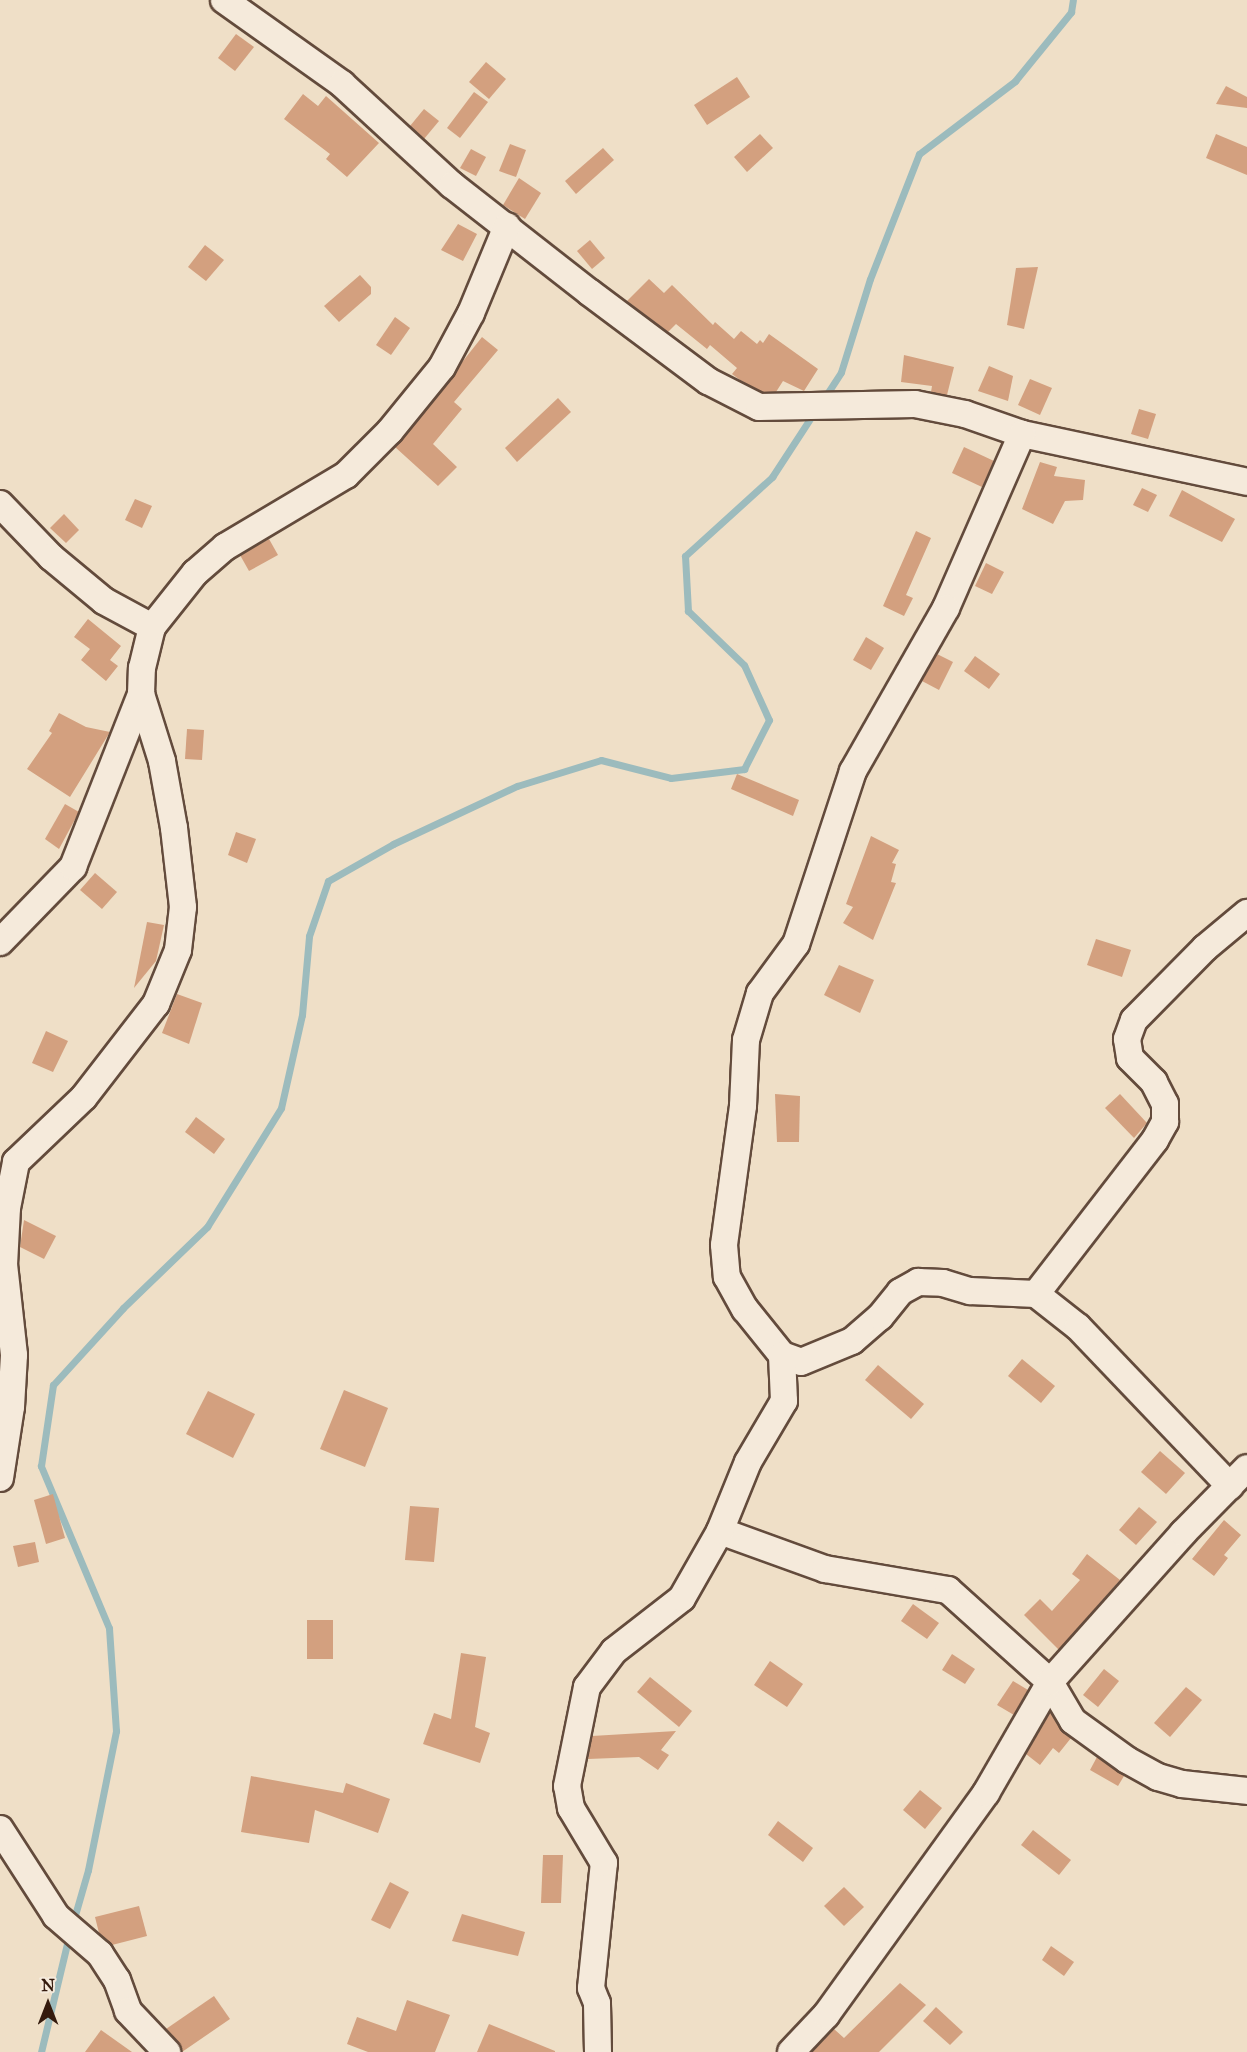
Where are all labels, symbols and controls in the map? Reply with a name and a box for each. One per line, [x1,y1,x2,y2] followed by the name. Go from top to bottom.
[18,1974,78,2034] north arrow
[41,1976,55,1995] text: N

